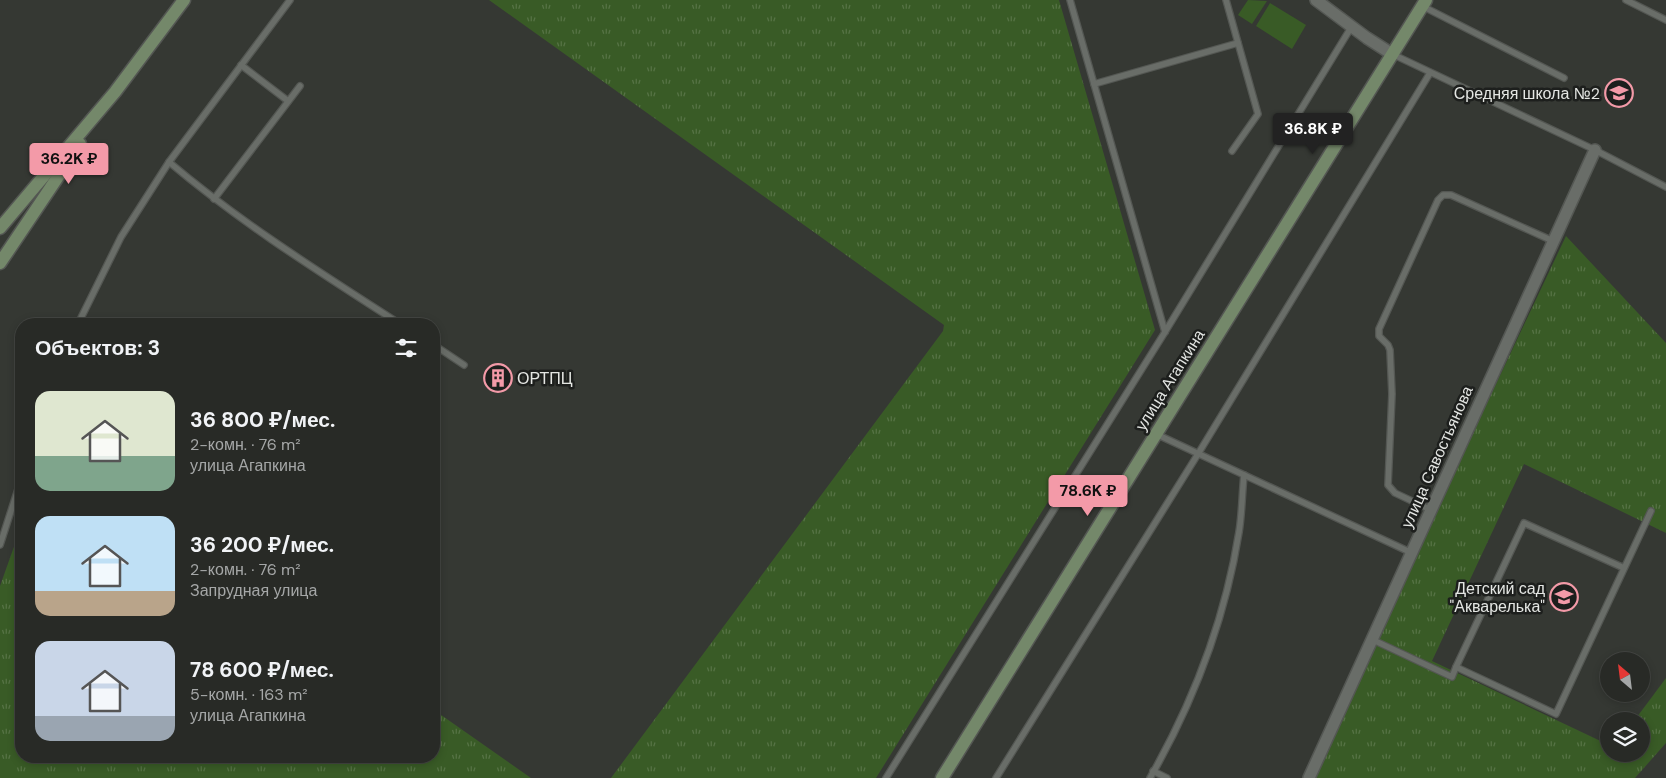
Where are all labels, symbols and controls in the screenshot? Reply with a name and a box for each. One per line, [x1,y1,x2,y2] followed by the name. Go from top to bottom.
[1604,78,1634,108] school or university icon: Средняя школа №2
[1454,83,1600,104] place label: Средняя школа №2
[1267,112,1359,155] pin: 36.8K ₽
[1284,118,1342,139] text: 36.8K ₽
[23,142,115,185] pin: 36.2K ₽
[40,148,98,169] text: 36.2K ₽
[1130,325,1210,435] street label: улица Агапкина
[35,334,160,362] text: Объектов: 3
[392,334,420,362] icon: filters
[483,363,513,393] building icon: ОРТПЦ
[517,368,573,389] place label: ОРТПЦ
[1396,383,1478,531] street label: улица Савостьянова
[190,406,335,434] text: 36 800 ₽/мес.
[75,411,135,471] icon: home
[190,434,301,455] text: 2-комн. · 76 m²
[190,455,306,476] text: улица Агапкина
[1042,474,1134,517] pin: 78.6K ₽
[1060,480,1116,501] text: 78.6K ₽
[190,531,334,559] text: 36 200 ₽/мес.
[75,536,135,596] icon: home
[190,559,301,580] text: 2-комн. · 76 m²
[1450,578,1546,617] place label: Детский сад "Акварелька"
[190,580,317,601] text: Запрудная улица
[1549,582,1579,612] school or university icon: Детский сад "Акварелька"
[1600,652,1650,702] north arrow
[1600,652,1650,762] map controls
[190,656,334,684] text: 78 600 ₽/мес.
[75,661,135,721] icon: home
[190,684,307,705] text: 5-комн. · 163 m²
[190,705,306,726] text: улица Агапкина
[1600,712,1650,762] button: layers

